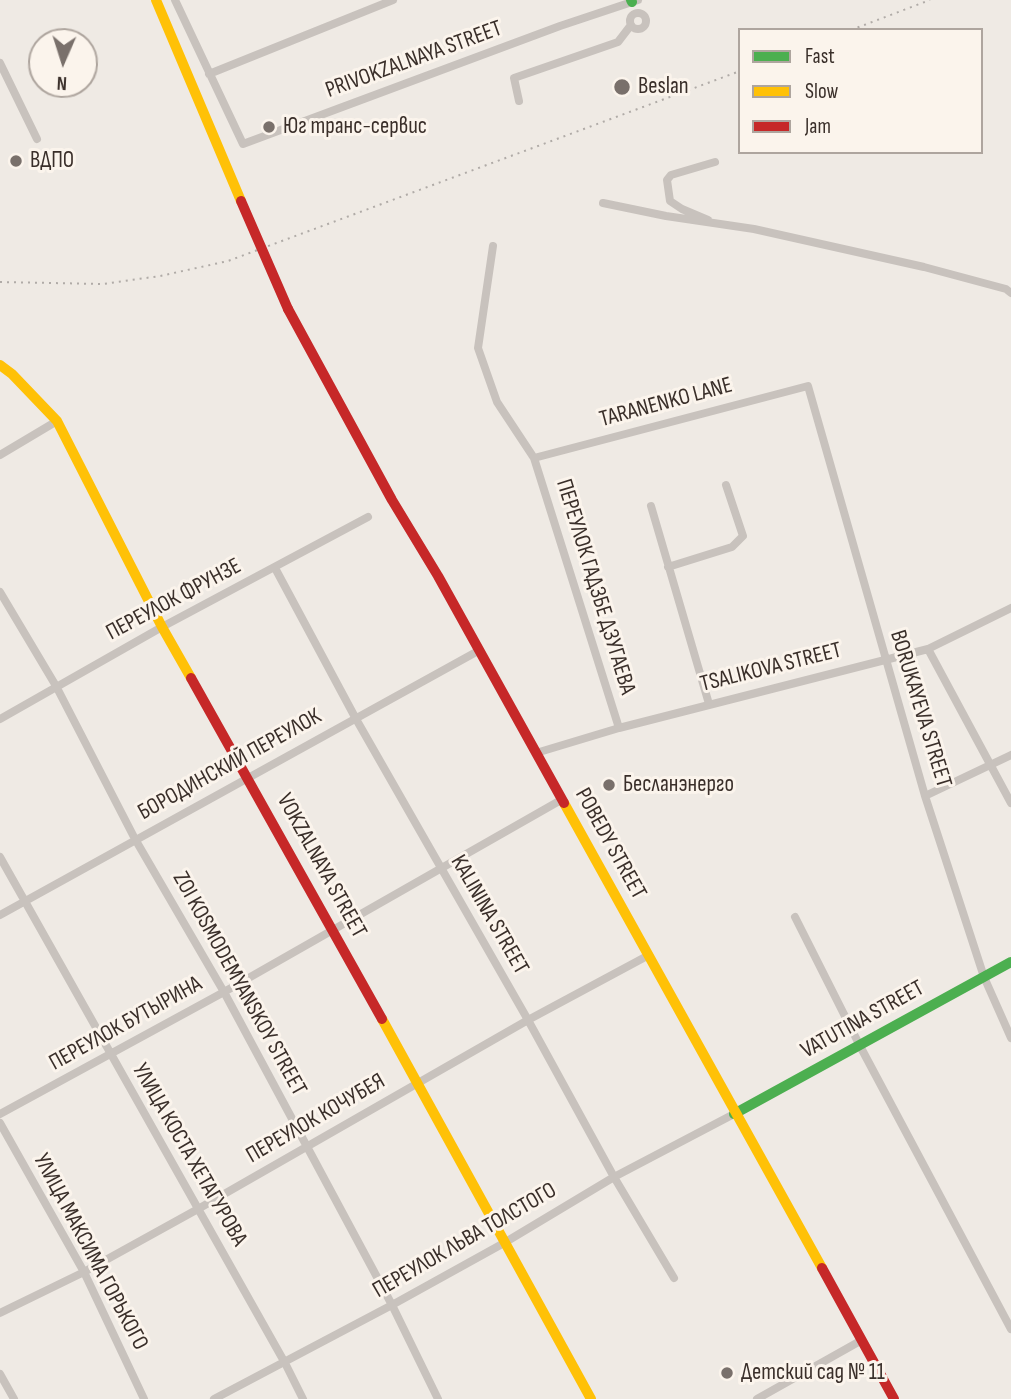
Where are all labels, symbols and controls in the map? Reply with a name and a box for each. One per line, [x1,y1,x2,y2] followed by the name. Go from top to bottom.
[322,15,506,105] street label: PRIVOKZALNAYA STREET
[28,28,98,98] north arrow
[738,28,983,154] legend
[805,44,835,69] text: Fast
[56,71,68,94] text: N
[638,73,689,101] place label: Beslan
[612,77,632,97] marker: Beslan
[805,79,838,104] text: Slow
[283,113,427,141] place label: Юг транс-сервис
[805,114,831,139] text: Jam
[261,119,277,135] marker: Юг транс-сервис
[30,147,74,175] place label: ВДПО
[8,153,24,169] marker: ВДПО
[597,372,735,434] street label: TARANENKO LANE
[549,476,641,698] street label: ПЕРЕУЛОК ГАДЗБЕ ДЗУГАЕВА
[102,553,246,647] street label: ПЕРЕУЛОК ФРУНЗЕ
[883,627,957,791] street label: BORUKAYEVA STREET
[698,637,844,699] street label: TSALIKOVA STREET
[134,703,326,827] street label: БОРОДИНСКИЙ ПЕРЕУЛОК
[623,771,734,799] place label: Бесланэнерго
[601,777,617,793] marker: Бесланэнерго
[568,784,652,904] street label: POBEDY STREET
[270,789,372,943] street label: VOKZALNAYA STREET
[444,851,534,979] street label: KALININA STREET
[166,867,312,1101] street label: ZOI KOSMODEMYANSKOY STREET
[45,971,207,1077] street label: ПЕРЕУЛОК БУТЫРИНА
[797,975,929,1065] street label: VATUTINA STREET
[126,1059,252,1251] street label: УЛИЦА КОСТА ХЕТАГУРОВА
[242,1068,390,1170] street label: ПЕРЕУЛОК КОЧУБЕЯ
[27,1149,153,1355] street label: УЛИЦА МАКСИМА ГОРЬКОГО
[368,1177,562,1305] street label: ПЕРЕУЛОК ЛЬВА ТОЛСТОГО
[741,1359,885,1387] place label: Детский сад № 11
[719,1365,735,1381] marker: Детский сад № 11

